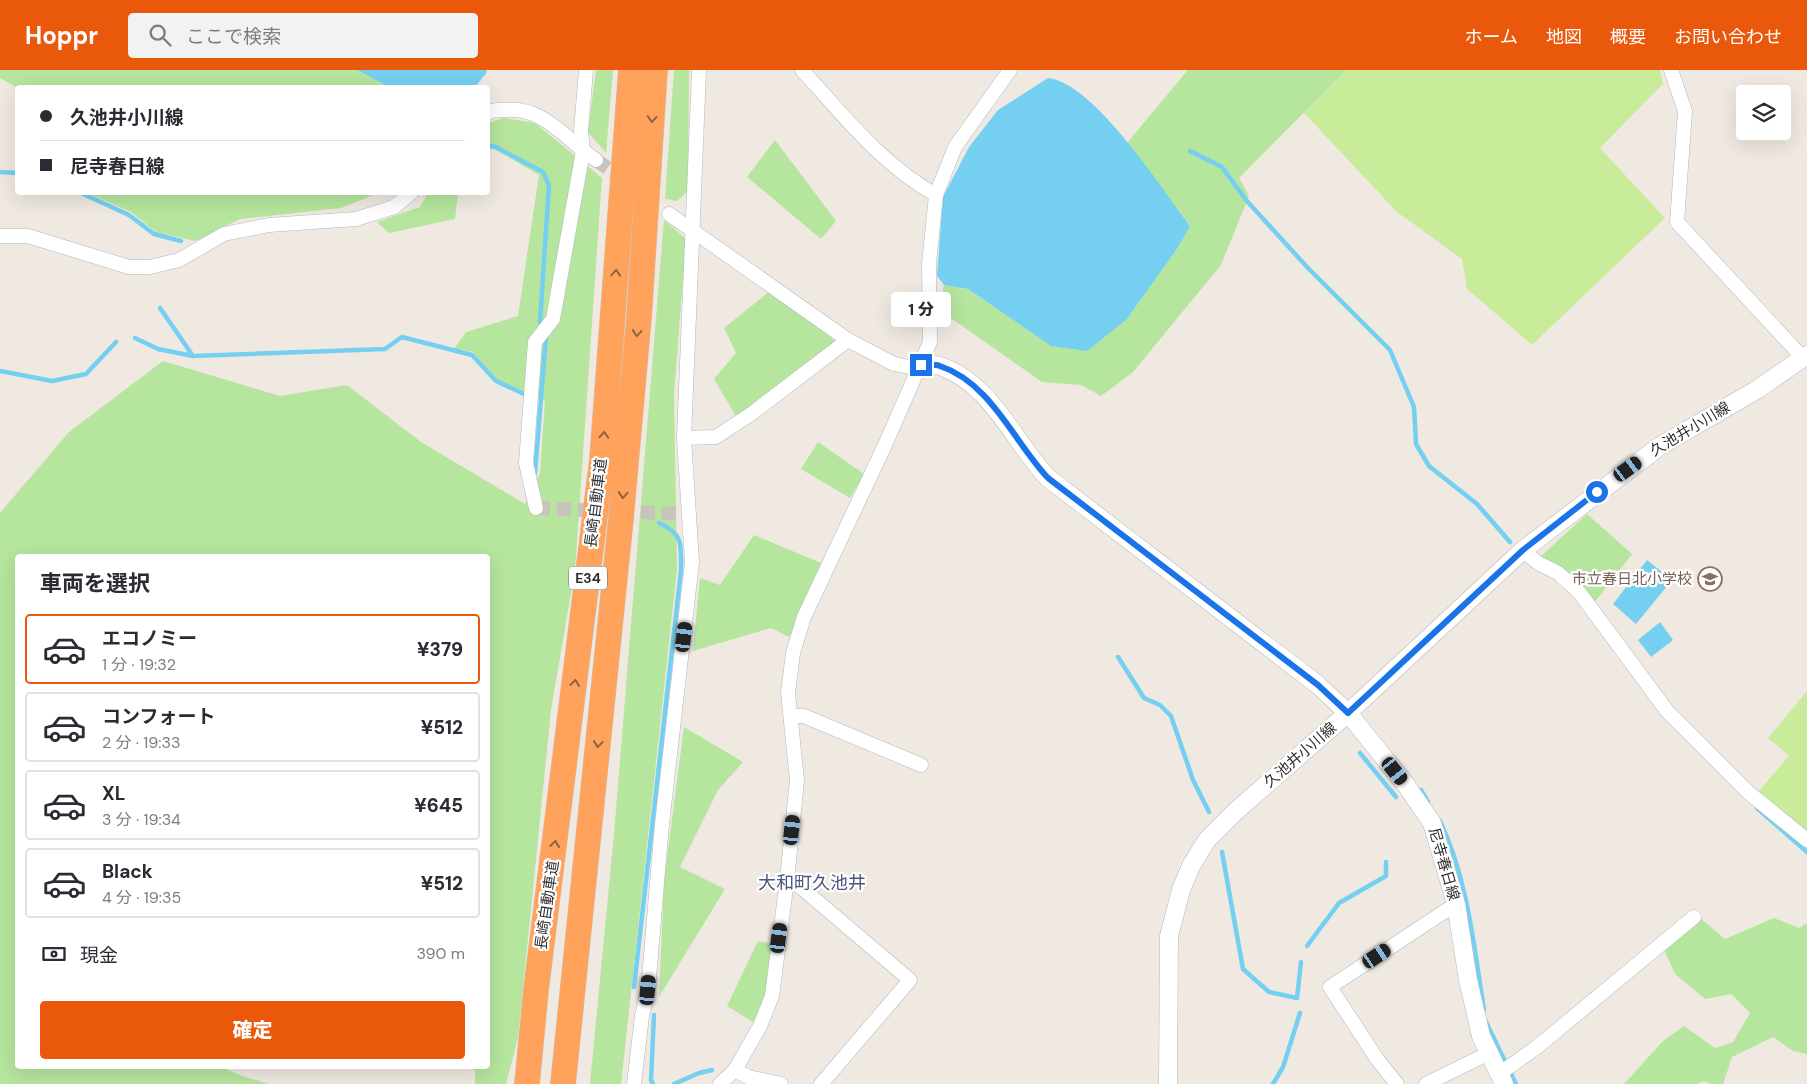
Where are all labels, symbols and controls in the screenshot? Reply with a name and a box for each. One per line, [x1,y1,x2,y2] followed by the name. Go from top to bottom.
[128,13,478,58] search box
[25,20,98,51] text: Hoppr
[146,21,174,49] icon: search
[186,24,281,49] text: ここで検索
[1465,25,1518,49] text: ホーム
[1546,25,1582,49] text: 地図
[1610,25,1646,49] text: 概要
[1674,25,1782,49] text: お問い合わせ
[1736,85,1791,140] map controls
[1736,85,1791,140] button: layers
[70,105,184,130] text: 久池井小川線
[647,115,658,123] one-way arrow
[70,154,165,179] text: 尼寺春日線
[611,269,622,277] one-way arrow
[891,292,951,328] callout: 1 分
[908,299,934,320] text: 1 分
[632,329,643,337] one-way arrow
[910,354,932,376] route end
[1646,397,1734,461] street label: 久池井小川線
[598,431,609,439] one-way arrow
[1611,454,1644,484] car
[581,457,611,549] street label: 長崎自動車道
[1586,481,1608,503] route start
[618,491,629,499] one-way arrow
[569,566,607,590] road number: E34
[1697,566,1723,592] school or university icon: 市立春日北小学校
[40,569,150,598] text: 車両を選択
[1572,569,1692,589] place label: 市立春日北小学校
[674,621,693,653] car
[102,626,197,651] text: エコノミー
[42,627,87,672] icon: car
[417,637,463,662] text: ¥379
[102,654,176,675] text: 1 分 · 19:32
[569,679,580,687] one-way arrow
[102,704,215,729] text: コンフォート
[42,705,87,750] icon: car
[421,715,463,740] text: ¥512
[1259,718,1341,792] street label: 久池井小川線
[102,732,180,753] text: 2 分 · 19:33
[593,740,604,748] one-way arrow
[1379,755,1410,787] car
[102,781,125,806] text: XL
[42,783,87,828] icon: car
[414,793,463,818] text: ¥645
[102,809,181,830] text: 3 分 · 19:34
[782,814,801,846] car
[1424,825,1464,903] street label: 尼寺春日線
[549,840,560,848] one-way arrow
[102,859,153,884] text: Black
[531,859,563,951] street label: 長崎自動車道
[42,861,87,906] icon: car
[421,871,463,896] text: ¥512
[758,871,866,895] district label: 大和町久池井
[102,887,181,908] text: 4 分 · 19:35
[769,922,788,954] car
[40,940,68,968] icon: cash
[1360,941,1393,971] car
[80,943,118,968] text: 現金
[417,943,465,964] text: 390 m
[639,974,656,1006] car
[40,1001,465,1059] button: 確定

